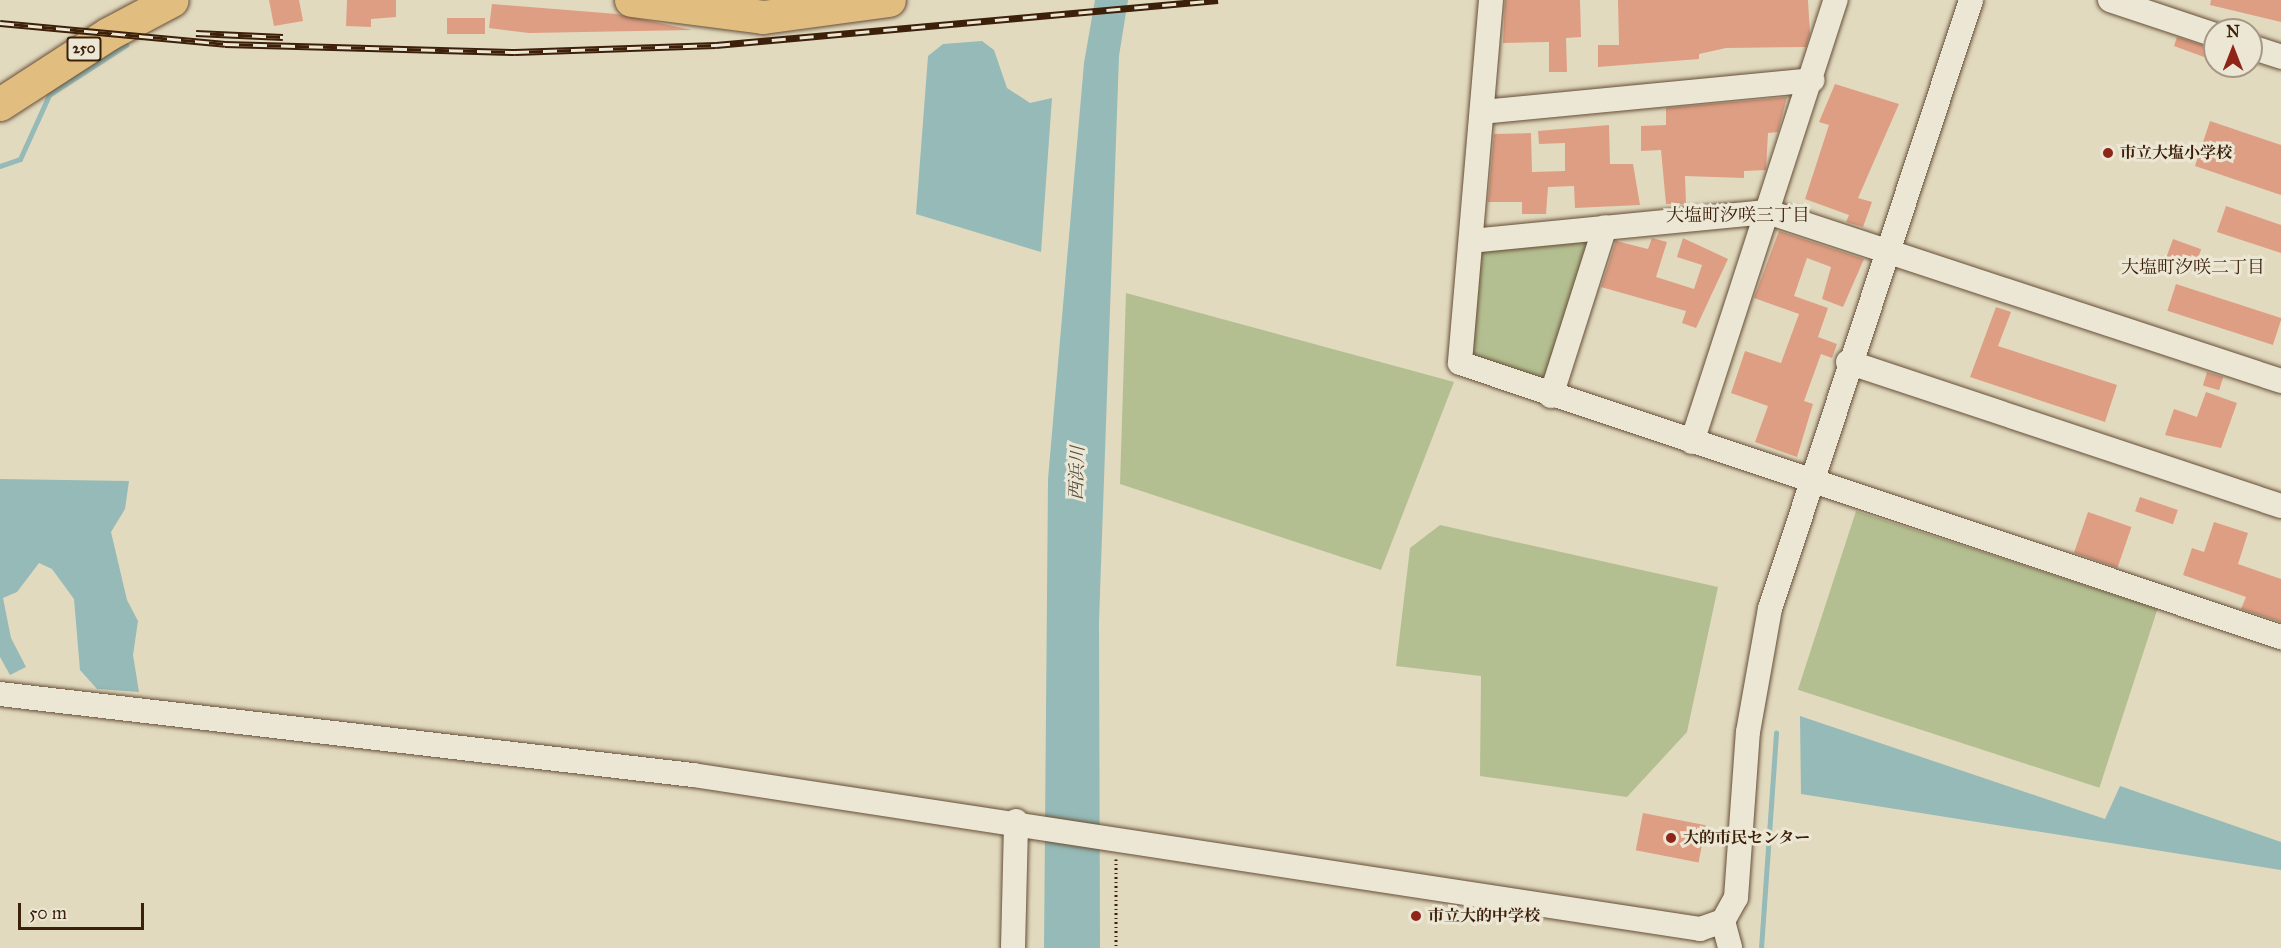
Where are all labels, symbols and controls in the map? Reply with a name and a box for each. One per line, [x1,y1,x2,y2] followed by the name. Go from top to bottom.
[2203,18,2263,78] north arrow
[2226,22,2240,41] text: N
[66,37,102,61] road number: 250
[2120,143,2232,163] place label: 市立大塩小学校
[2101,146,2115,160] marker: 市立大塩小学校
[1666,204,1810,226] district label: 大塩町汐咲三丁目
[2121,256,2265,278] district label: 大塩町汐咲二丁目
[1065,446,1089,500] water label: 西浜川
[1683,828,1811,848] place label: 大的市民センター
[1664,831,1678,845] marker: 大的市民センター
[21,891,147,929] scale bar
[29,902,67,924] text: 50 m
[1428,906,1540,926] place label: 市立大的中学校
[1409,909,1423,923] marker: 市立大的中学校

